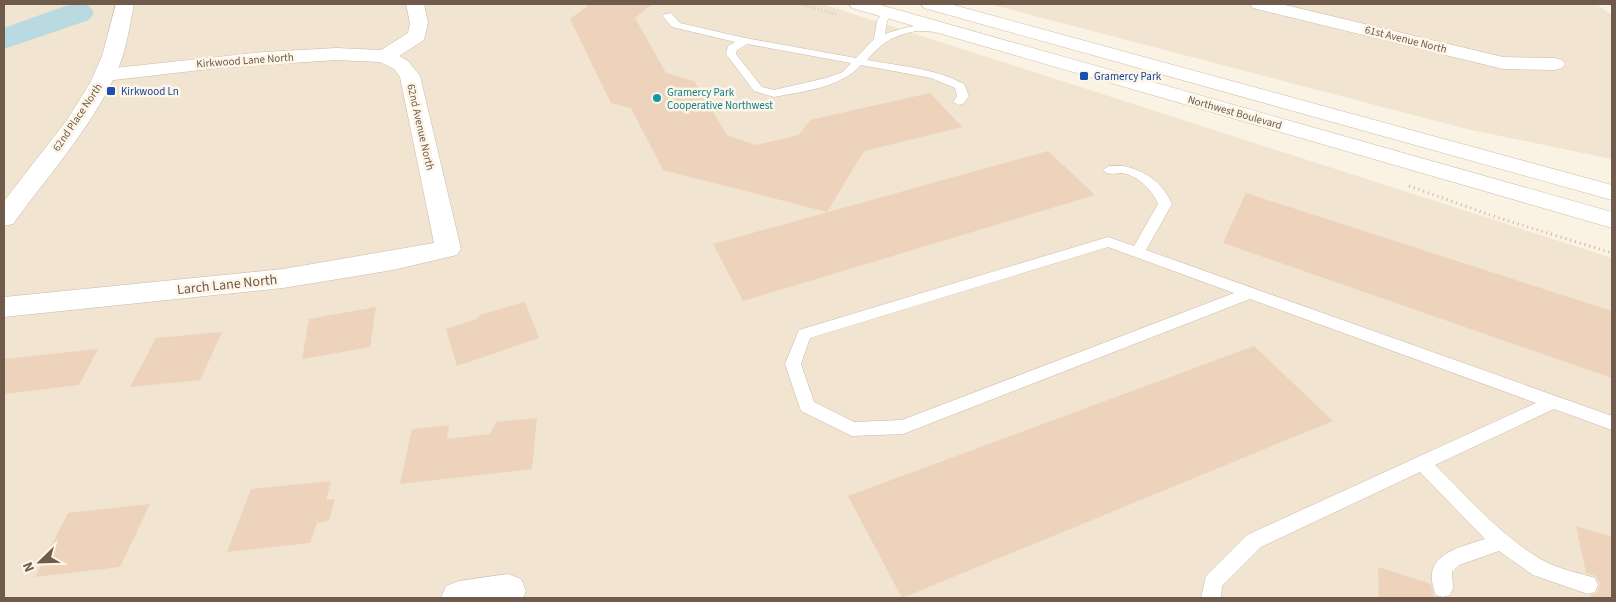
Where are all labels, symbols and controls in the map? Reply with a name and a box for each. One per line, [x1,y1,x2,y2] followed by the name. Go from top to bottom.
[1363,22,1448,57] street label: 61st Avenue North
[196,50,294,71] street label: Kirkwood Lane North
[1094,69,1162,84] place label: Gramercy Park
[1078,70,1090,82] marker: Gramercy Park
[49,80,106,154] street label: 62nd Place North
[403,83,438,172] street label: 62nd Avenue North
[121,84,179,99] place label: Kirkwood Ln
[105,85,117,97] marker: Kirkwood Ln
[667,85,773,113] place label: Gramercy Park Cooperative Northwest
[651,92,663,104] marker: Gramercy Park Cooperative Northwest
[1186,92,1284,133] street label: Northwest Boulevard
[176,270,278,300] street label: Larch Lane North
[15,537,65,587] north arrow
[18,558,40,575] text: N

